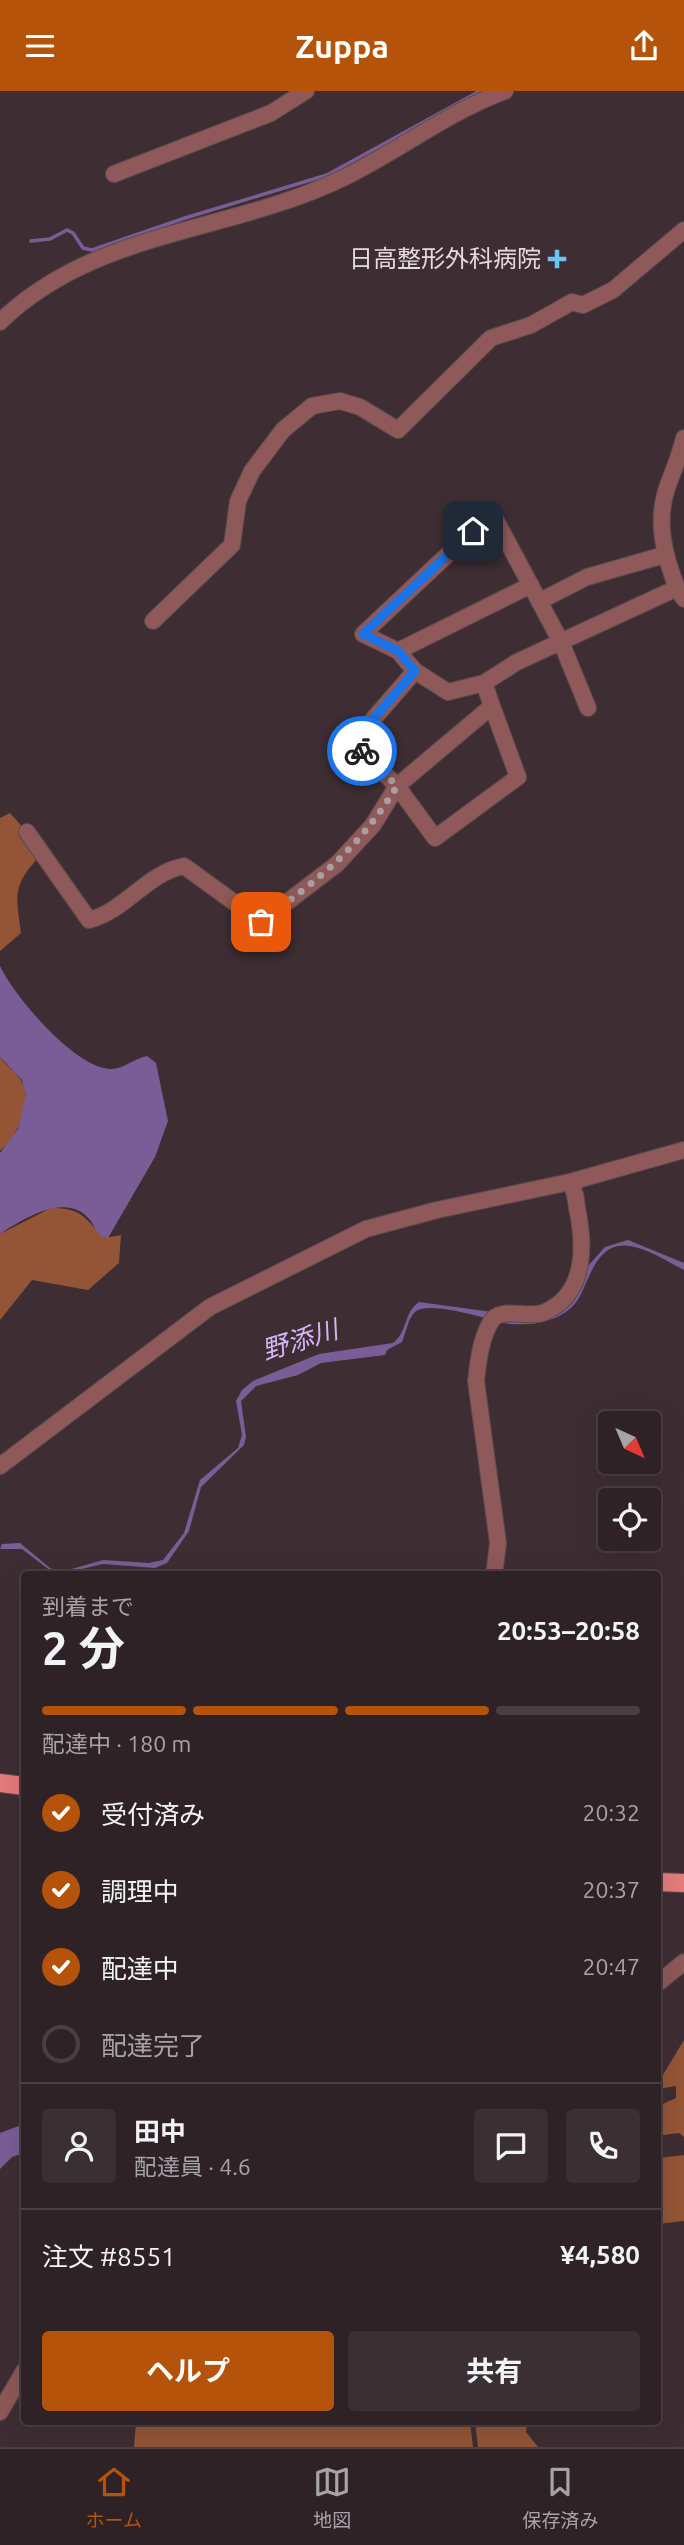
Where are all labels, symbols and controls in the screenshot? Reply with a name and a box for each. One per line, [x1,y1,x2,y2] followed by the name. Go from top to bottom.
[21,27,59,65] icon: menu
[625,27,663,65] icon: share
[295,28,389,64] text: Zuppa
[349,245,541,272] place label: 日高整形外科病院
[547,249,567,269] marker: 日高整形外科病院
[443,501,503,561] pin
[454,512,492,550] icon: home
[327,716,397,786] courier
[343,732,381,770] icon: bike
[231,892,291,952] pin
[242,903,280,941] icon: bag
[258,1313,344,1365] water label: 野添川
[598,1411,662,1473] north arrow
[598,1411,661,1551] map controls
[598,1488,661,1551] button: locate
[42,1594,134,1619] text: 到着まで
[497,1616,640,1645] text: 20:53–20:58
[42,1622,125,1674] text: 2 分
[42,1731,191,1756] text: 配達中 · 180 m
[42,1794,80,1832] icon: check
[101,1800,205,1829] text: 受付済み
[582,1800,640,1825] text: 20:32
[42,1871,80,1909] icon: check
[101,1877,179,1906] text: 調理中
[582,1877,640,1902] text: 20:37
[42,1948,80,1986] icon: check
[101,1954,179,1983] text: 配達中
[582,1954,640,1979] text: 20:47
[101,2031,205,2060] text: 配達完了
[42,2109,116,2183] button: person
[474,2109,548,2183] button: chat
[566,2109,640,2183] button: phone
[134,2117,186,2146] text: 田中
[134,2154,251,2179] text: 配達員 · 4.6
[560,2240,640,2269] text: ¥4,580
[42,2242,176,2271] text: 注文 #8551
[42,2331,334,2411] button: ヘルプ
[348,2331,640,2411] button: 共有
[86,2463,142,2532] tab: ホーム
[313,2463,351,2532] tab: 地図
[522,2463,598,2532] tab: 保存済み

